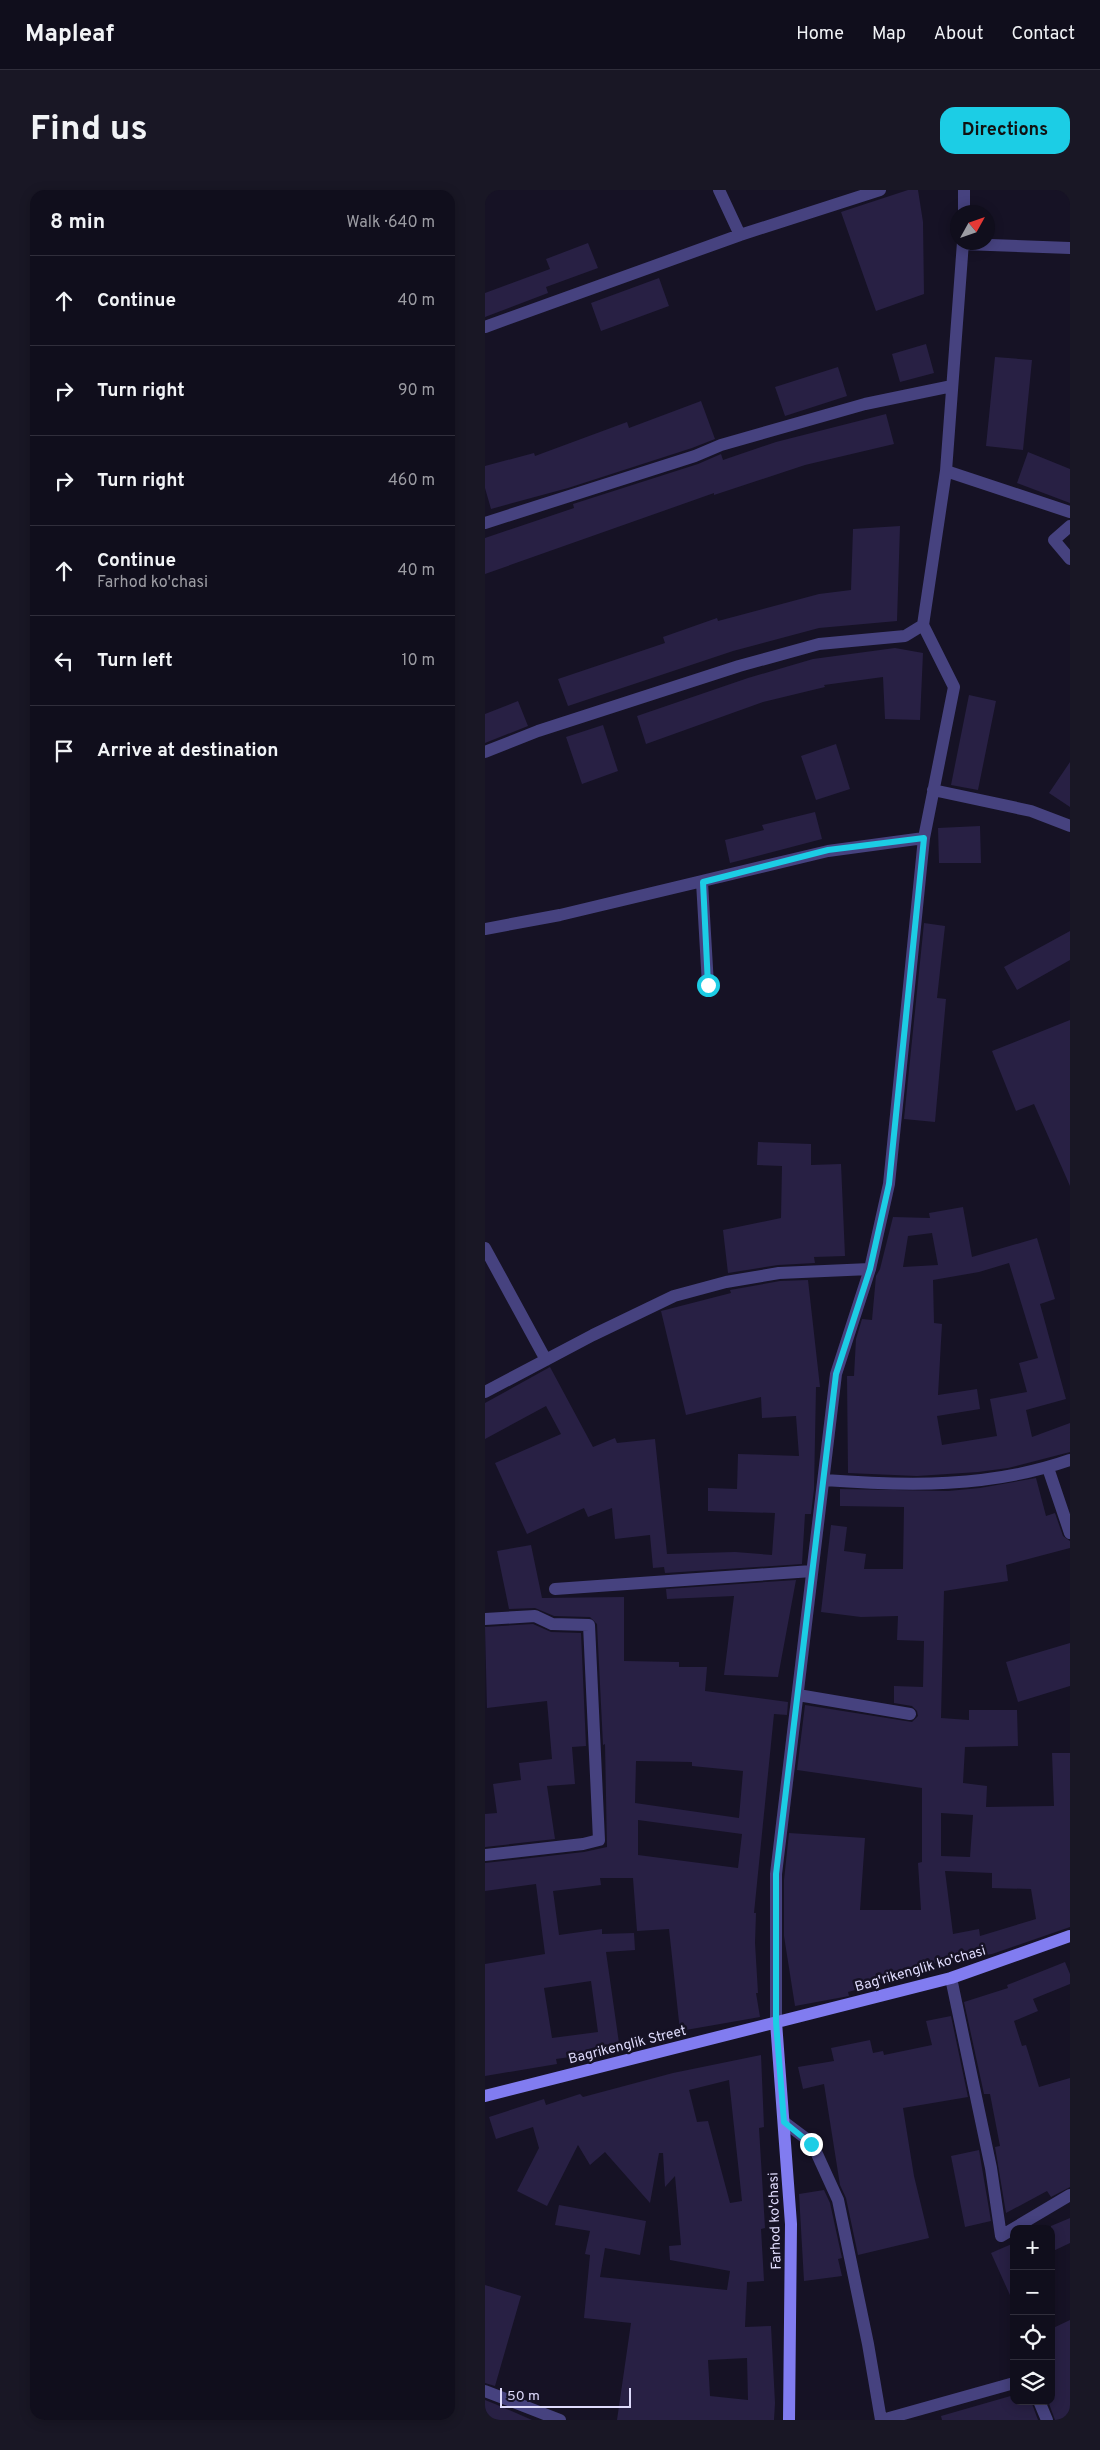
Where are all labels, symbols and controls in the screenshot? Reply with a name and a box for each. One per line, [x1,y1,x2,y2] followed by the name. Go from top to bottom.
[25,20,114,50] text: Mapleaf
[796,23,844,46] text: Home
[872,23,906,46] text: Map
[934,23,983,46] text: About
[1011,23,1075,46] text: Contact
[940,107,1070,154] button: Directions
[30,108,148,152] text: Find us
[950,205,995,250] north arrow
[50,209,105,236] text: 8 min
[346,213,435,233] text: Walk · 640 m
[50,287,78,315] icon: ahead
[97,289,176,313] text: Continue
[397,291,435,311] text: 40 m
[50,377,78,405] icon: right
[97,379,185,403] text: Turn right
[398,381,435,401] text: 90 m
[50,467,78,495] icon: right
[97,469,185,493] text: Turn right
[388,471,435,491] text: 460 m
[97,549,176,573] text: Continue
[50,557,78,585] icon: ahead
[397,561,435,581] text: 40 m
[97,573,208,593] text: Farhod ko'chasi
[50,647,78,675] icon: left
[97,649,173,673] text: Turn left
[401,651,435,671] text: 10 m
[50,737,78,765] icon: arrive
[97,739,278,763] text: Arrive at destination
[697,974,720,997] route start
[853,1943,988,1996] street label: Bag'rikenglik ko'chasi
[567,2023,688,2068] street label: Bagrikenglik Street
[800,2133,823,2156] route end
[765,2172,786,2270] street label: Farhod ko'chasi
[1010,2225,1055,2405] map controls
[1010,2225,1055,2270] button: +
[1010,2270,1055,2315] button: −
[1010,2315,1055,2360] button: locate
[1010,2360,1055,2405] button: layers
[500,2385,631,2408] scale bar
[507,2388,540,2405] text: 50 m

